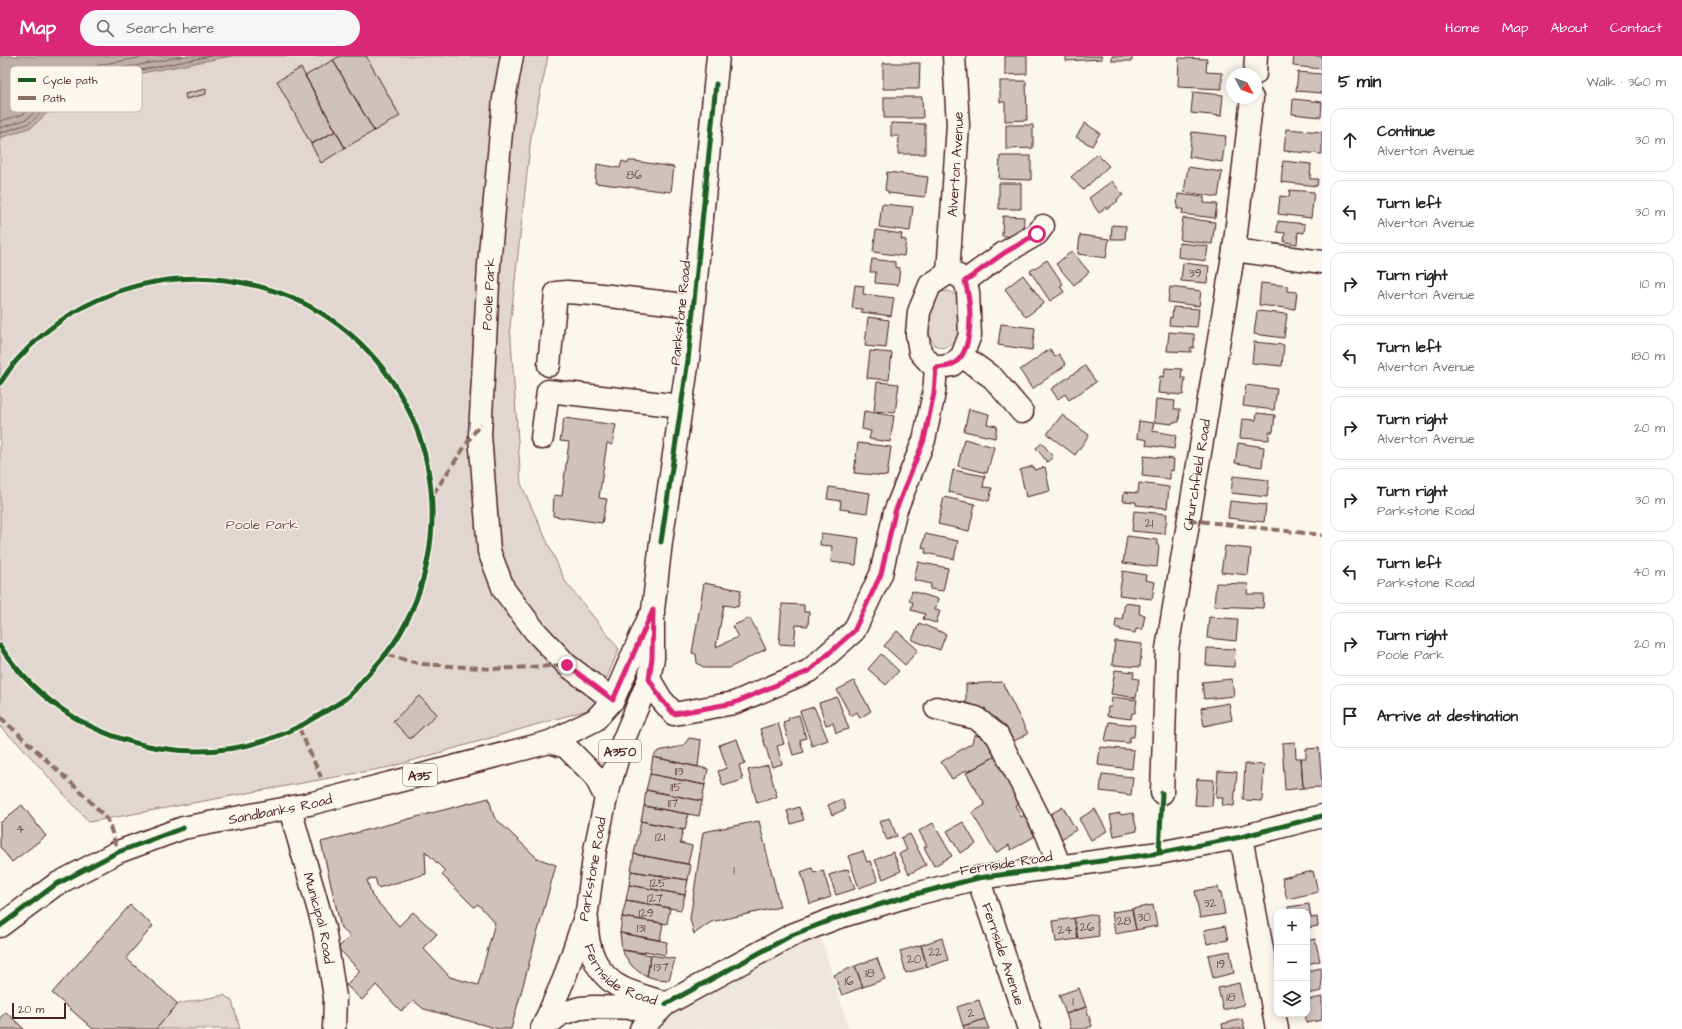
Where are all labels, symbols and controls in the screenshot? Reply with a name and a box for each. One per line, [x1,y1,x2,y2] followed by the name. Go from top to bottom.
[80,10,360,46] search box
[20,15,56,42] text: Map
[94,17,116,39] icon: search
[126,18,215,39] text: Search here
[1445,18,1480,38] text: Home
[1502,18,1528,38] text: Map
[1550,18,1588,38] text: About
[1610,18,1662,38] text: Contact
[10,66,142,112] legend
[1226,68,1262,104] north arrow
[1338,70,1381,94] text: 5 min
[43,73,98,89] text: Cycle path
[1587,73,1666,91] text: Walk · 360 m
[43,91,66,106] text: Path
[943,111,969,218] street label: Alverton Avenue
[1377,121,1435,142] text: Continue
[1339,129,1361,151] icon: ahead
[1635,131,1665,149] text: 30 m
[1377,142,1475,160] text: Alverton Avenue
[626,167,642,184] house number: 86
[1377,193,1441,214] text: Turn left
[1339,201,1361,223] icon: left
[1635,203,1665,221] text: 30 m
[1377,214,1475,232] text: Alverton Avenue
[1028,225,1046,243] route start
[477,257,501,331] street label: Poole Park
[666,260,696,367] street label: Parkstone Road
[1189,265,1202,282] house number: 39
[1377,265,1448,286] text: Turn right
[1339,273,1361,295] icon: right
[1640,275,1665,293] text: 10 m
[1377,286,1475,304] text: Alverton Avenue
[1377,337,1441,358] text: Turn left
[1339,345,1361,367] icon: left
[1631,347,1665,365] text: 180 m
[1377,358,1475,376] text: Alverton Avenue
[1377,409,1448,430] text: Turn right
[1178,417,1216,532] street label: Churchfield Road
[1339,417,1361,439] icon: right
[1634,419,1665,437] text: 20 m
[1377,430,1475,448] text: Alverton Avenue
[1377,481,1448,502] text: Turn right
[1339,489,1361,511] icon: right
[1635,491,1665,509] text: 30 m
[1377,502,1475,520] text: Parkstone Road
[226,515,299,535] park label: Poole Park
[1145,515,1154,532] house number: 21
[1377,553,1441,574] text: Turn left
[1339,561,1361,583] icon: left
[1633,563,1665,581] text: 40 m
[1377,574,1475,592] text: Parkstone Road
[1377,625,1448,646] text: Turn right
[1339,633,1361,655] icon: right
[1634,635,1665,653] text: 20 m
[1377,646,1444,664] text: Poole Park
[558,656,576,674] route end
[1339,705,1361,727] icon: arrive
[1377,706,1518,727] text: Arrive at destination
[599,740,641,762] road number: A350
[674,763,684,780] house number: 113
[403,764,437,786] road number: A35
[670,779,682,796] house number: 115
[227,789,335,830] street label: Sandbanks Road
[668,795,679,812] house number: 117
[574,816,612,923] street label: Parkstone Road
[16,821,24,838] house number: 4
[655,829,665,846] house number: 121
[958,847,1054,881] street label: Fernside Road
[733,862,735,879] house number: 1
[298,870,339,965] street label: Municipal Road
[650,875,667,892] house number: 125
[647,890,664,907] house number: 127
[1204,895,1217,912] house number: 32
[976,900,1029,1008] street label: Fernside Avenue
[638,905,654,922] house number: 129
[1137,909,1151,926] house number: 30
[1274,909,1310,1017] map controls
[1274,909,1310,945] button: +
[1117,913,1132,930] house number: 28
[1080,919,1095,936] house number: 26
[636,920,646,937] house number: 131
[1057,922,1073,939] house number: 24
[578,941,660,1011] street label: Fernside Road
[928,944,942,961] house number: 22
[1274,945,1310,981] button: −
[907,951,922,968] house number: 20
[1217,956,1225,973] house number: 19
[653,959,669,976] house number: 137
[865,965,875,982] house number: 18
[844,973,854,990] house number: 16
[1274,981,1310,1017] button: layers
[1226,989,1236,1006] house number: 18
[1072,993,1074,1010] house number: 1
[12,1001,66,1020] scale bar
[18,1002,44,1017] text: 20 m
[968,1005,975,1022] house number: 2

